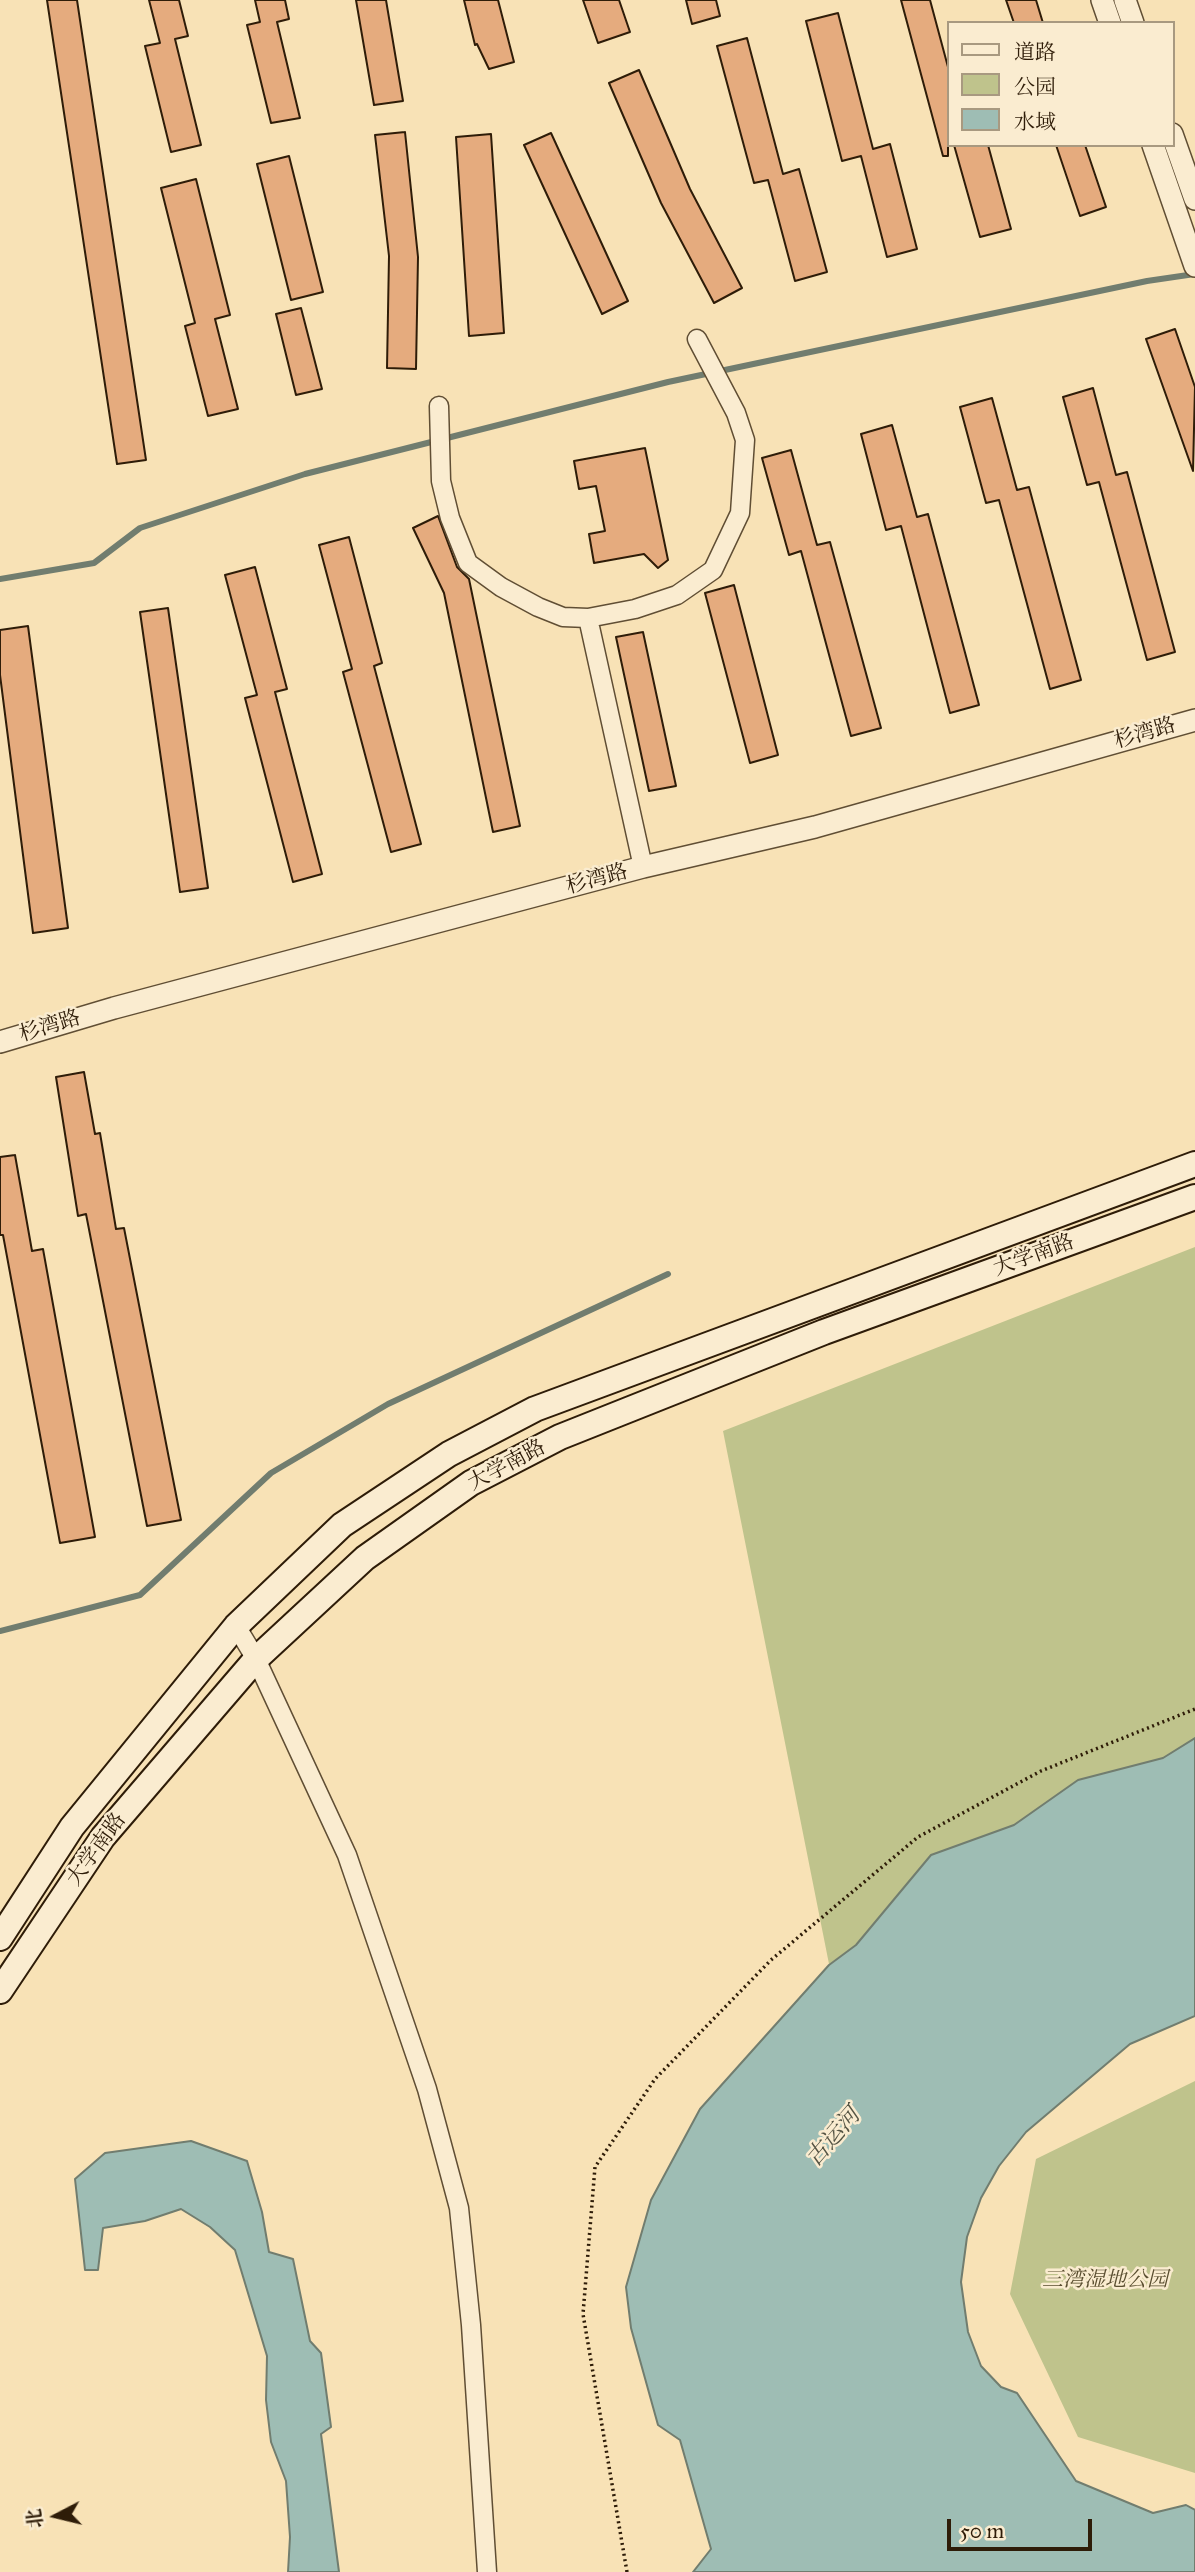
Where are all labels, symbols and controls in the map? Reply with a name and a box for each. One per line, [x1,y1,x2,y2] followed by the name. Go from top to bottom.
[946,21,1174,147] legend
[1014,39,1056,65] text: 道路
[1014,74,1056,100] text: 公园
[1014,109,1056,135] text: 水域
[1111,713,1179,755] street label: 杉湾路
[563,860,631,900] street label: 杉湾路
[16,1006,84,1048] street label: 杉湾路
[990,1230,1078,1282] street label: 大学南路
[464,1435,550,1497] street label: 大学南路
[62,1809,132,1891] street label: 大学南路
[801,2103,867,2173] water label: 古运河
[1042,2268,1168,2294] park label: 三湾湿地公园
[21,2481,91,2551] north arrow
[950,2506,1095,2550] scale bar
[22,2508,47,2529] text: 北
[960,2518,1004,2544] text: 50 m

